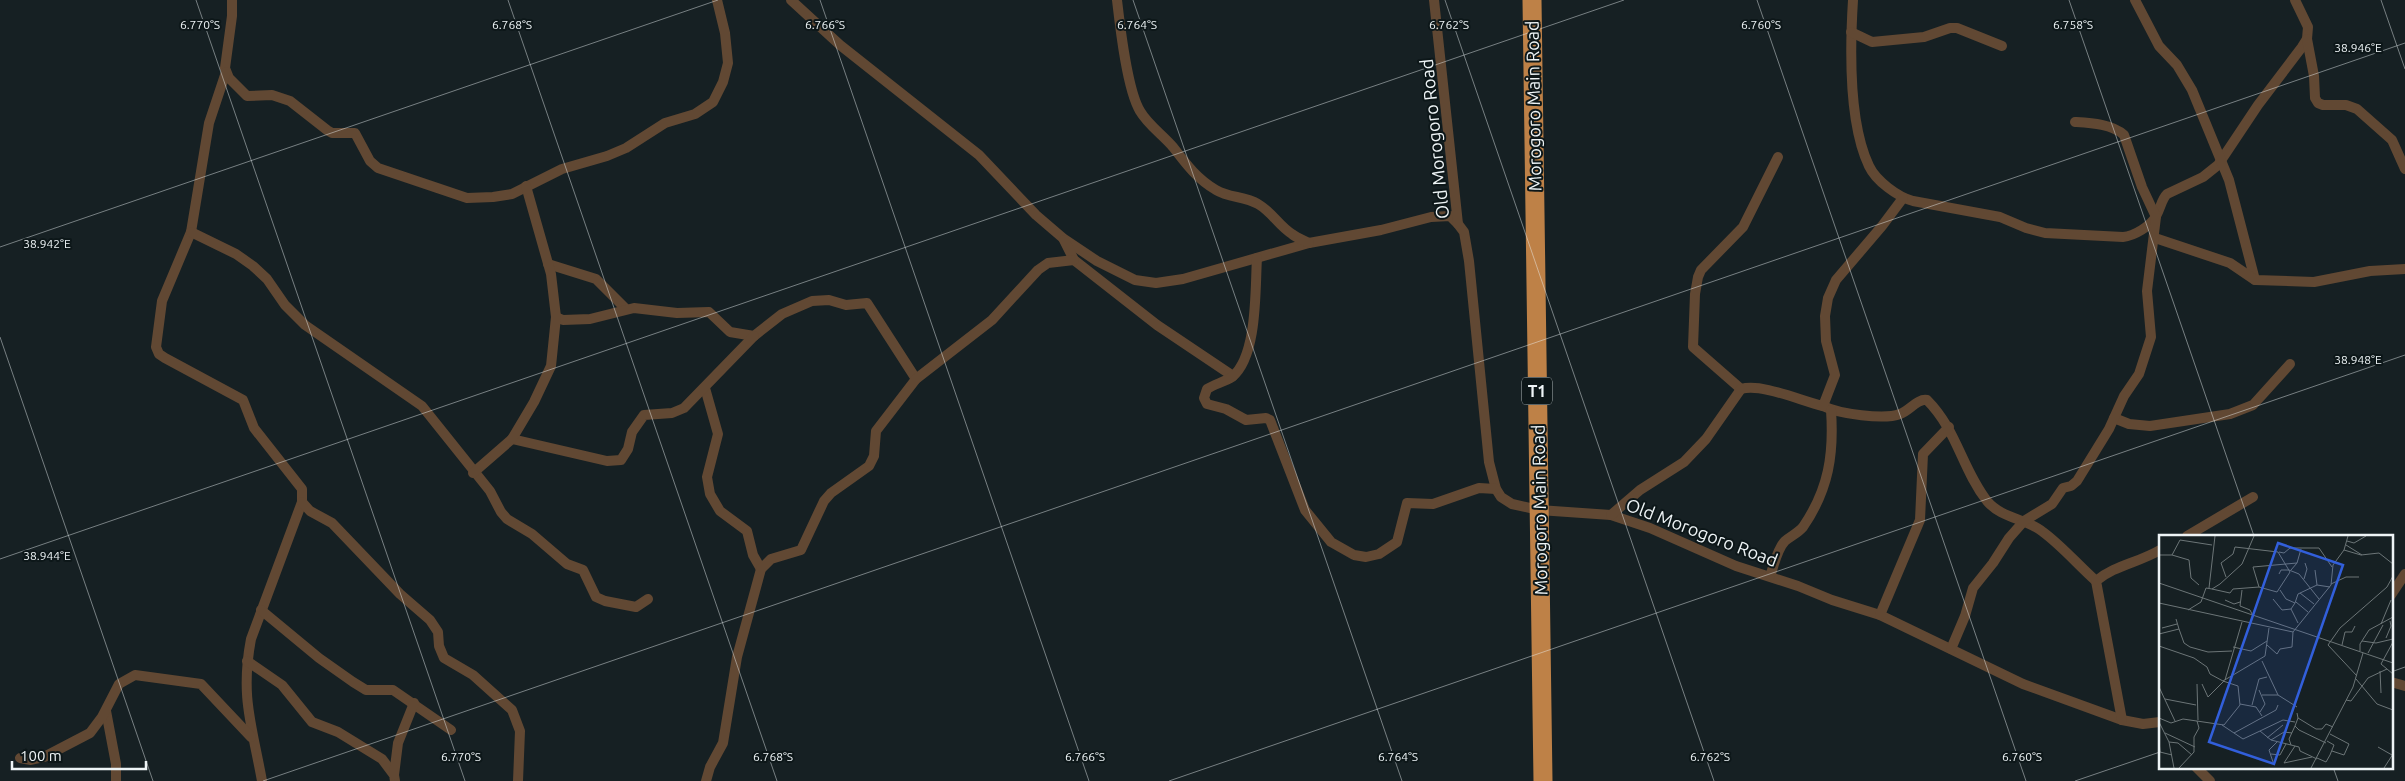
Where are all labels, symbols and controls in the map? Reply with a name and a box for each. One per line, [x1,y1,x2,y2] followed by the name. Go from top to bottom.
[180,18,220,31] text: 6.770°S
[492,18,532,31] text: 6.768°S
[805,18,845,31] text: 6.766°S
[1117,18,1157,31] text: 6.764°S
[1429,18,1469,31] text: 6.762°S
[1741,18,1781,31] text: 6.760°S
[2053,18,2093,31] text: 6.758°S
[1522,20,1544,192] street label: Morogoro Main Road
[2334,41,2382,54] text: 38.946°E
[1416,58,1452,220] street label: Old Morogoro Road
[23,237,71,250] text: 38.942°E
[2334,353,2382,366] text: 38.948°E
[1522,378,1552,404] road number: T1
[1528,424,1550,596] street label: Morogoro Main Road
[1623,494,1781,570] street label: Old Morogoro Road
[2159,535,2392,768] inset map
[23,549,71,562] text: 38.944°E
[12,738,146,770] scale bar
[20,747,62,764] text: 100 m
[441,750,481,763] text: 6.770°S
[753,750,793,763] text: 6.768°S
[1065,750,1105,763] text: 6.766°S
[1378,750,1418,763] text: 6.764°S
[1690,750,1730,763] text: 6.762°S
[2002,750,2042,763] text: 6.760°S

